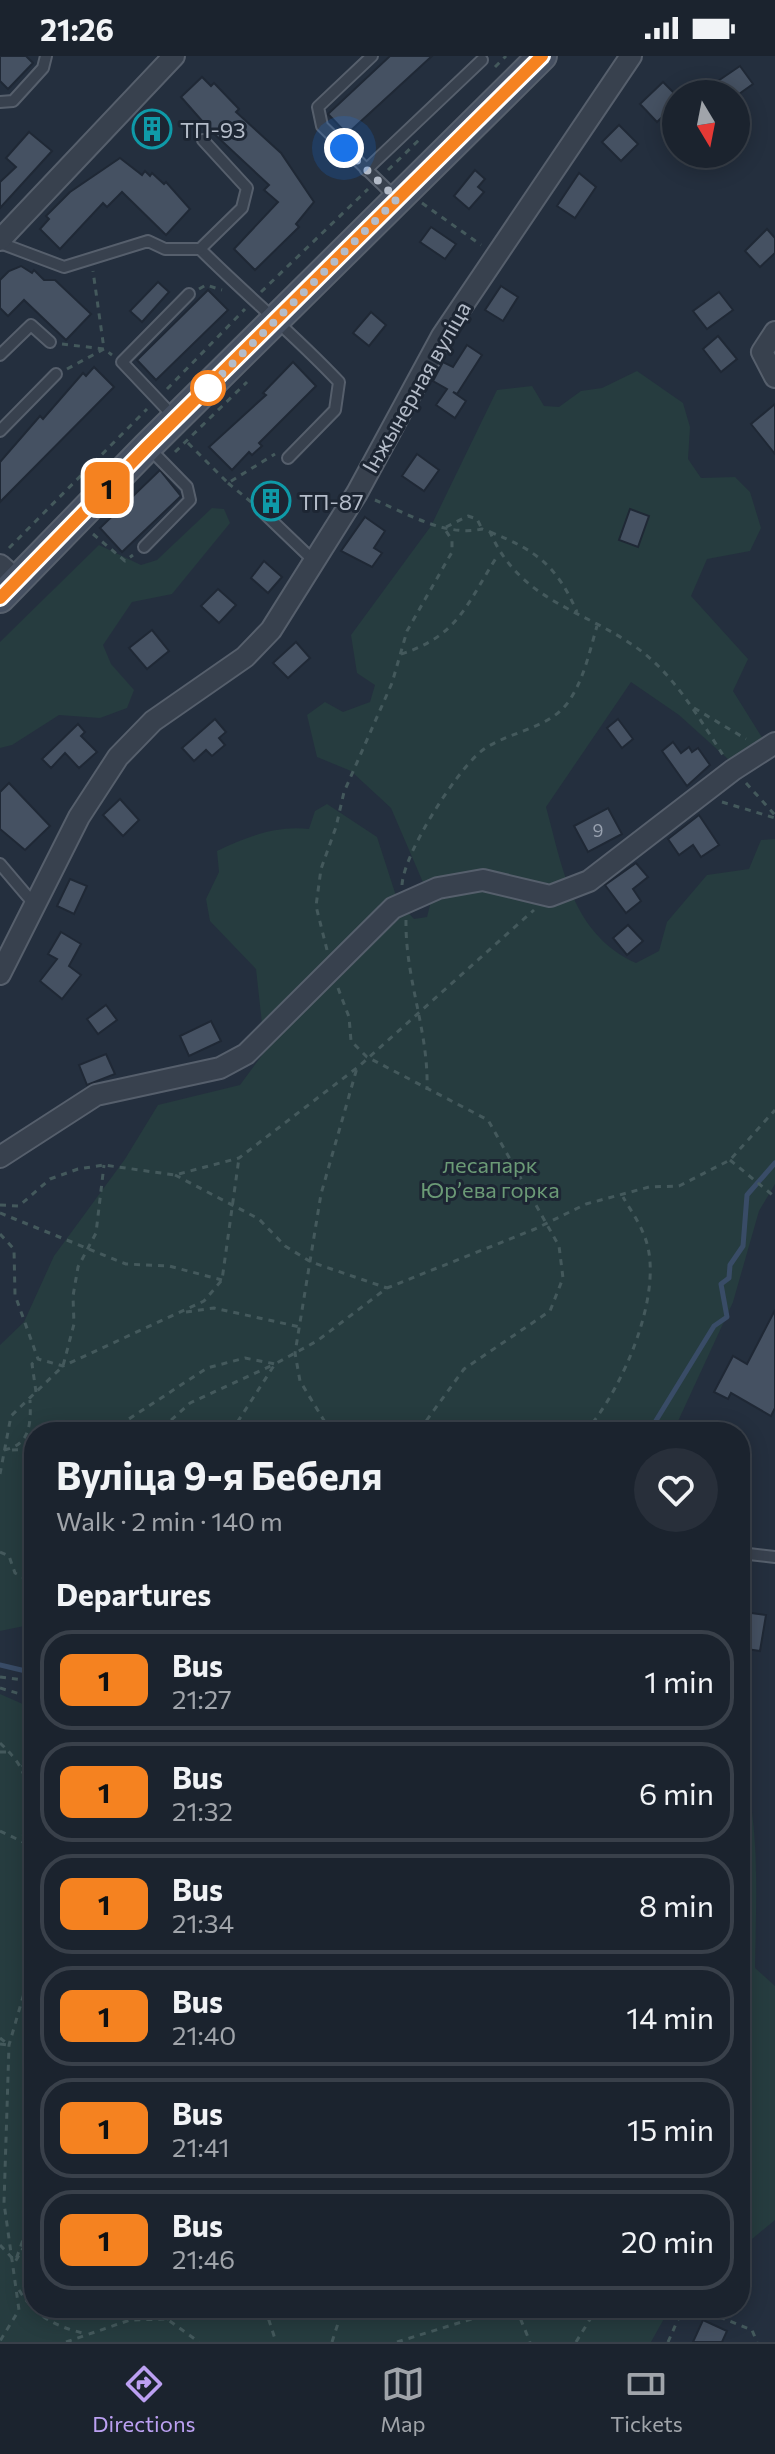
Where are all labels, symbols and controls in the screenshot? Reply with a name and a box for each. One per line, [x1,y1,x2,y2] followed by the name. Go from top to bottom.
[40,10,114,47] text: 21:26
[662,80,750,168] north arrow
[662,80,750,168] map controls
[131,108,173,150] building icon: ТП-93
[180,116,246,143] place label: ТП-93
[324,128,364,168] your location
[356,296,476,478] street label: Інжынерная вуліца
[191,371,225,405] unlabelled marker
[81,462,133,514] line badge: 1
[101,471,113,505] text: 1
[250,480,292,522] building icon: ТП-87
[299,488,364,515] place label: ТП-87
[593,819,603,841] house number: 9
[420,1151,560,1203] park label: лесапарк Юрʼева горка
[634,1448,718,1532] button: heart
[56,1451,382,1498] text: Вуліца 9-я Бебеля
[56,1505,283,1536] text: Walk · 2 min · 140 m
[56,1575,211,1612] text: Departures
[172,1646,223,1683] text: Bus
[644,1662,714,1699] text: 1 min
[98,1663,110,1697] text: 1
[172,1683,232,1714] text: 21:27
[172,1758,223,1795] text: Bus
[639,1774,714,1811] text: 6 min
[98,1775,110,1809] text: 1
[172,1795,233,1826] text: 21:32
[172,1870,223,1907] text: Bus
[639,1886,714,1923] text: 8 min
[98,1887,110,1921] text: 1
[172,1907,234,1938] text: 21:34
[172,1982,223,2019] text: Bus
[626,1998,714,2035] text: 14 min
[98,1999,110,2033] text: 1
[172,2019,236,2050] text: 21:40
[172,2094,223,2131] text: Bus
[627,2110,714,2147] text: 15 min
[98,2111,110,2145] text: 1
[172,2131,230,2162] text: 21:41
[172,2206,223,2243] text: Bus
[621,2222,714,2259] text: 20 min
[98,2223,110,2257] text: 1
[172,2243,235,2274] text: 21:46
[92,2362,196,2437] tab: Directions
[380,2362,426,2437] tab: Map
[610,2362,683,2437] tab: Tickets

